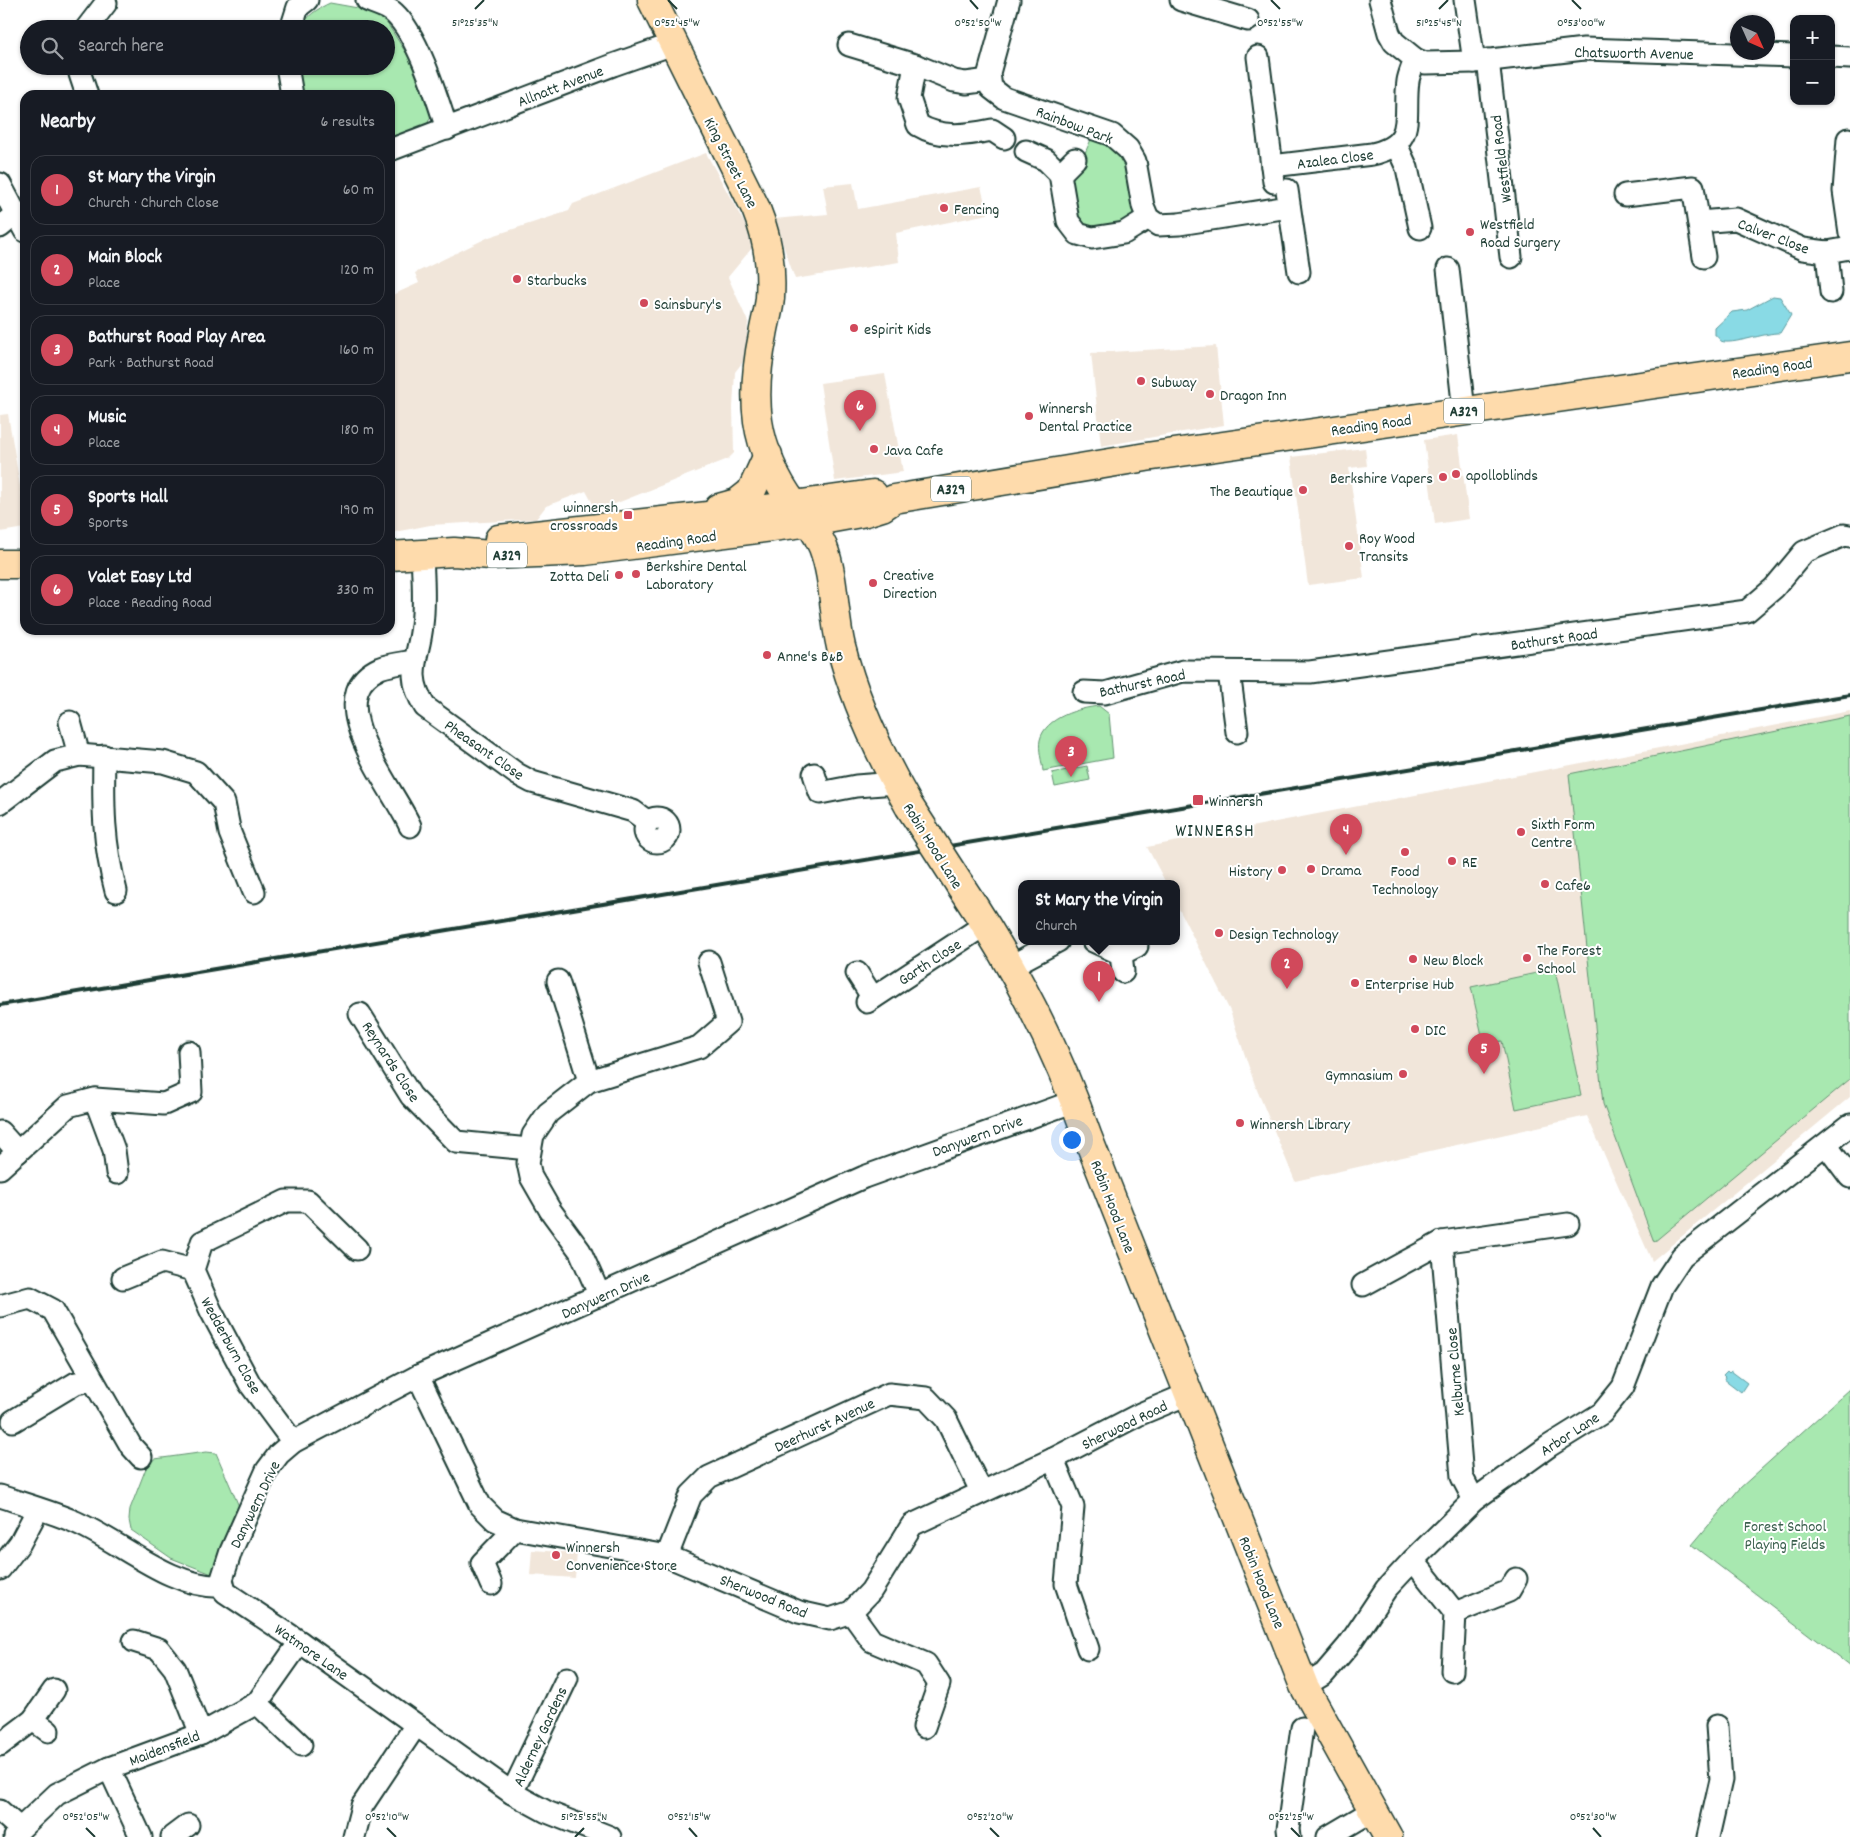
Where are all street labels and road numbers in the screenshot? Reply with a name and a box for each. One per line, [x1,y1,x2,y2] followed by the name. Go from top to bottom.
[1574,42,1694,67] street label: Chatsworth Avenue
[515,60,607,114] street label: Allnatt Avenue
[1032,101,1116,152] street label: Rainbow Park
[697,114,763,213] street label: King Street Lane
[1486,114,1519,204] street label: Westfield Road
[1296,144,1375,177] street label: Azalea Close
[1734,213,1812,262] street label: Calver Close
[1731,352,1814,386] street label: Reading Road
[1444,398,1484,424] road number: A329
[1330,409,1413,443] street label: Reading Road
[931,476,971,502] road number: A329
[635,525,718,559] street label: Reading Road
[487,542,527,568] road number: A329
[1509,623,1599,658] street label: Bathurst Road
[1097,664,1188,705] street label: Bathurst Road
[439,715,528,787] street label: Pheasant Close
[896,799,968,894] street label: Robin Hood Lane
[894,934,966,992] street label: Garth Close
[355,1017,425,1107] street label: Reynards Close
[929,1110,1026,1164] street label: Danywern Drive
[1083,1157,1140,1257] street label: Robin Hood Lane
[558,1266,654,1326] street label: Danywern Drive
[194,1294,266,1399] street label: Wedderburn Close
[1441,1327,1472,1417] street label: Kelburne Close
[771,1393,879,1460] street label: Deerhurst Avenue
[1078,1396,1172,1457] street label: Sherwood Road
[1536,1407,1605,1463] street label: Arbor Lane
[225,1457,287,1553] street label: Danywern Drive
[1232,1533,1290,1633] street label: Robin Hood Lane
[716,1569,810,1625] street label: Sherwood Road
[269,1619,352,1687] street label: Watmore Lane
[508,1683,575,1791] street label: Alderney Gardens
[126,1725,204,1773] street label: Maidensfield

